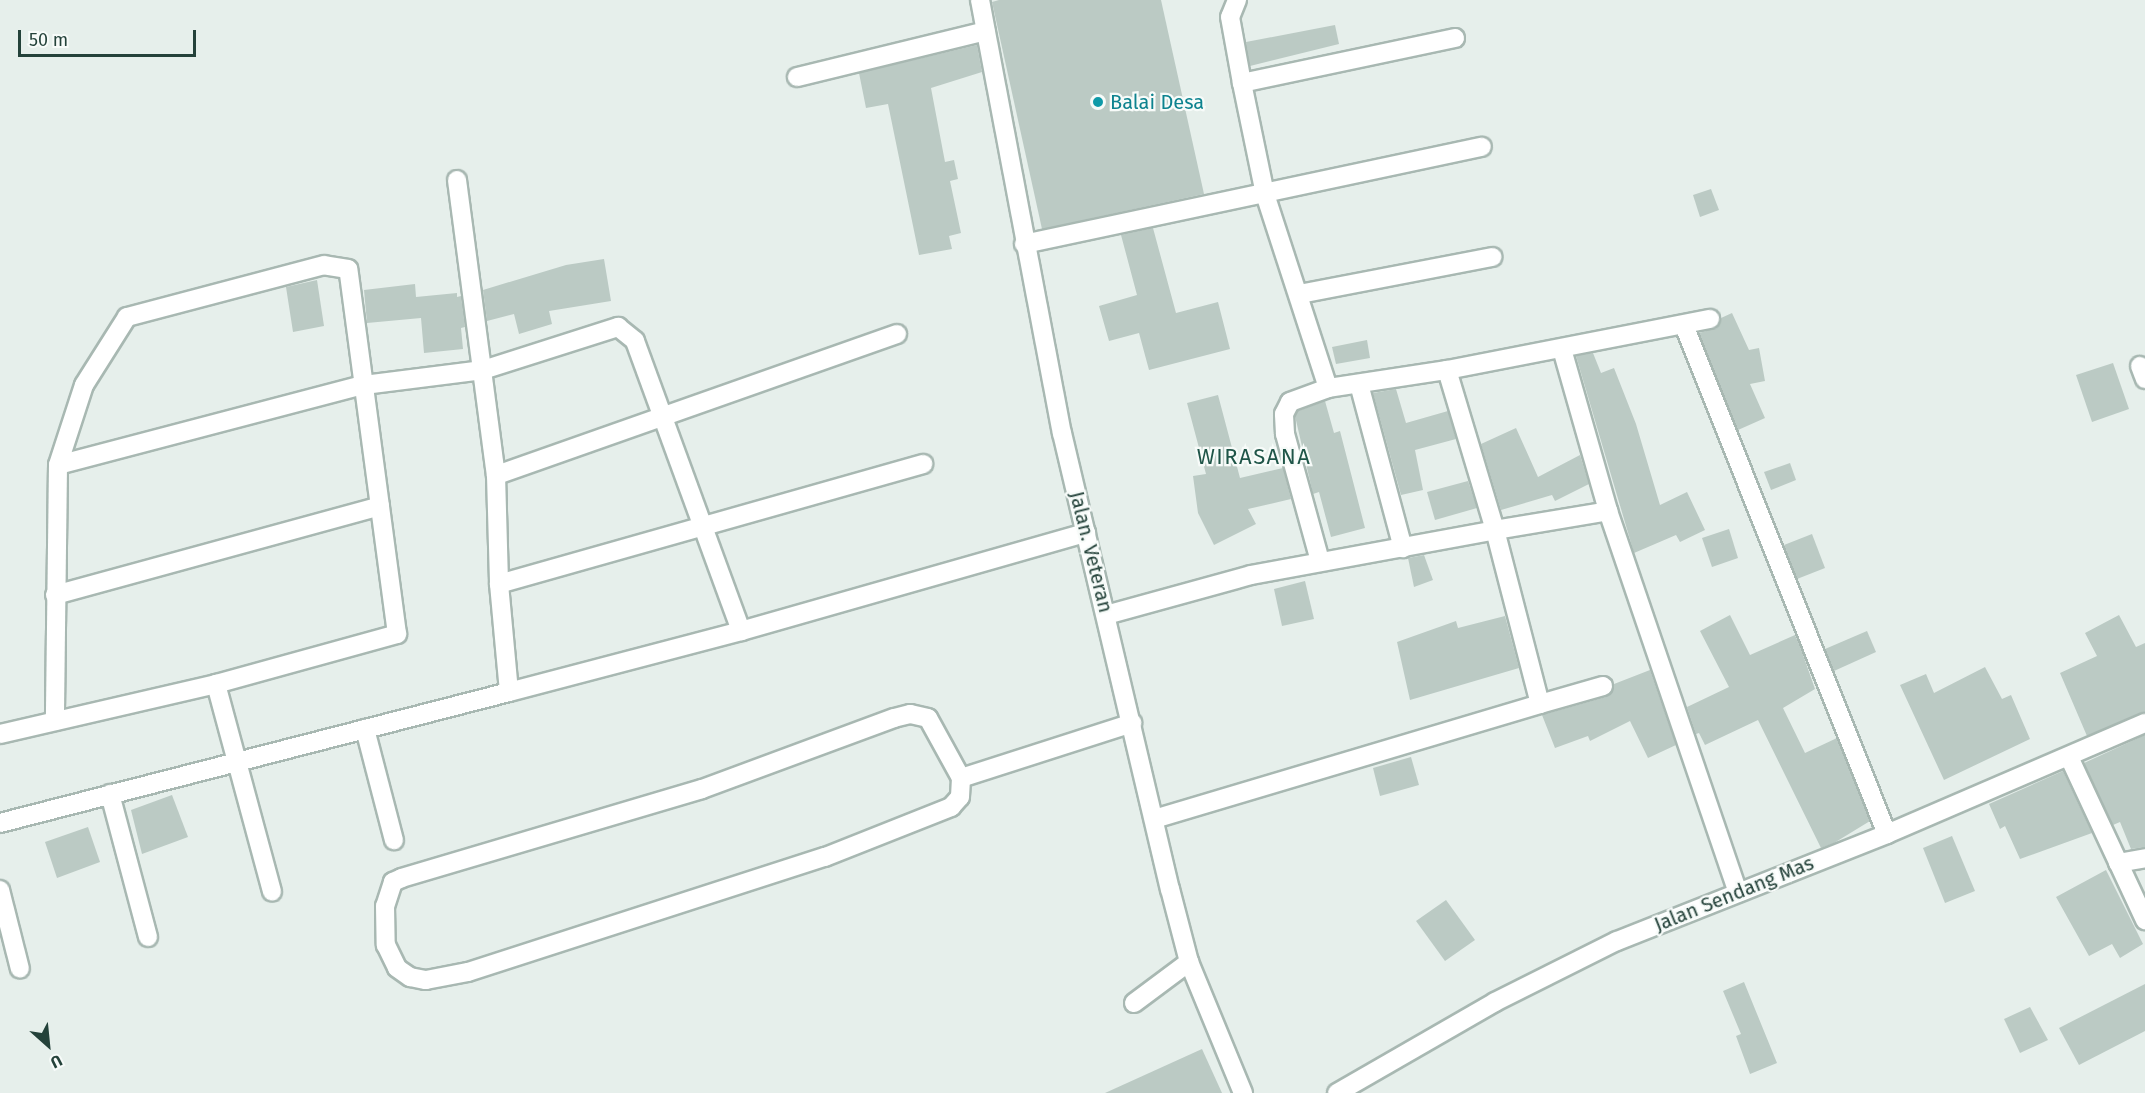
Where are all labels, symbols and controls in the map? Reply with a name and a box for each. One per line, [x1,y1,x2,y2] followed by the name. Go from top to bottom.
[21,18,200,56] scale bar
[29,29,68,51] text: 50 m
[1110,90,1204,114] place label: Balai Desa
[1091,95,1105,109] marker: Balai Desa
[1197,444,1311,470] district label: WIRASANA
[1064,489,1118,615] street label: Jalan. Veteran
[1651,851,1817,937] street label: Jalan Sendang Mas
[18,1015,78,1075] north arrow
[47,1051,65,1072] text: U

